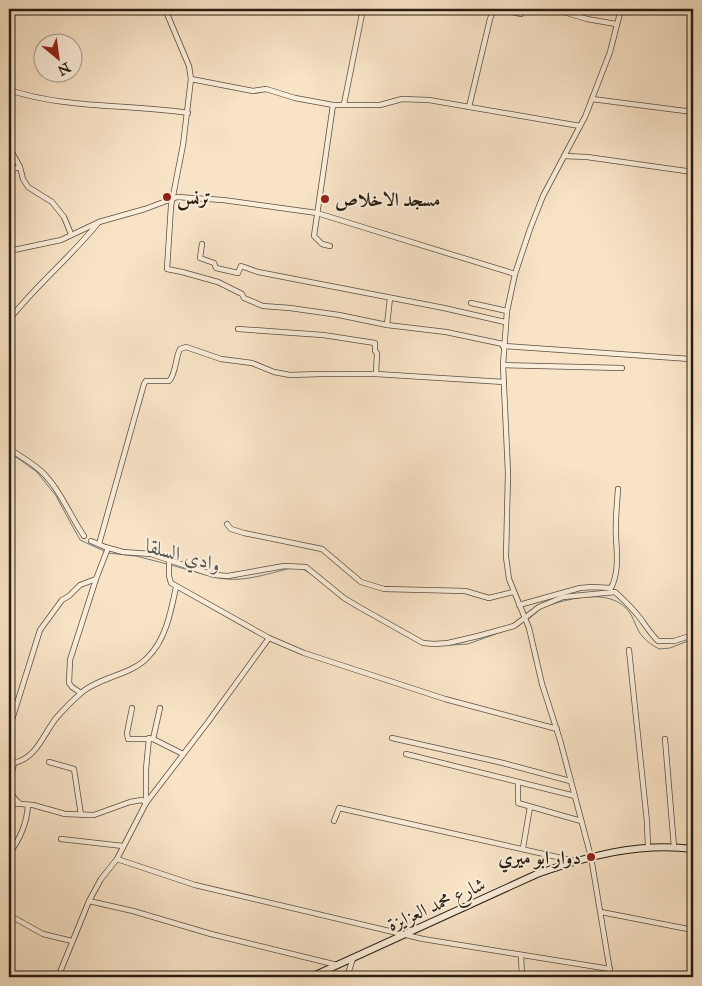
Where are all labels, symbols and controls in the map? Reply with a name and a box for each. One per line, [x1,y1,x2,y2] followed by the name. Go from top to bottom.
[32,32,82,82] north arrow
[55,59,73,79] text: N
[177,186,211,211] place label: ترنس
[335,188,440,212] place label: مسجد الاخلاص
[161,191,173,203] marker: ترنس
[319,193,331,205] marker: مسجد الاخلاص
[141,533,224,580] water label: وادي السلقا
[498,846,581,873] place label: دوار ابو ميري
[585,851,597,863] marker: دوار ابو ميري
[383,872,490,940] street label: شارع محمد العزايزة

